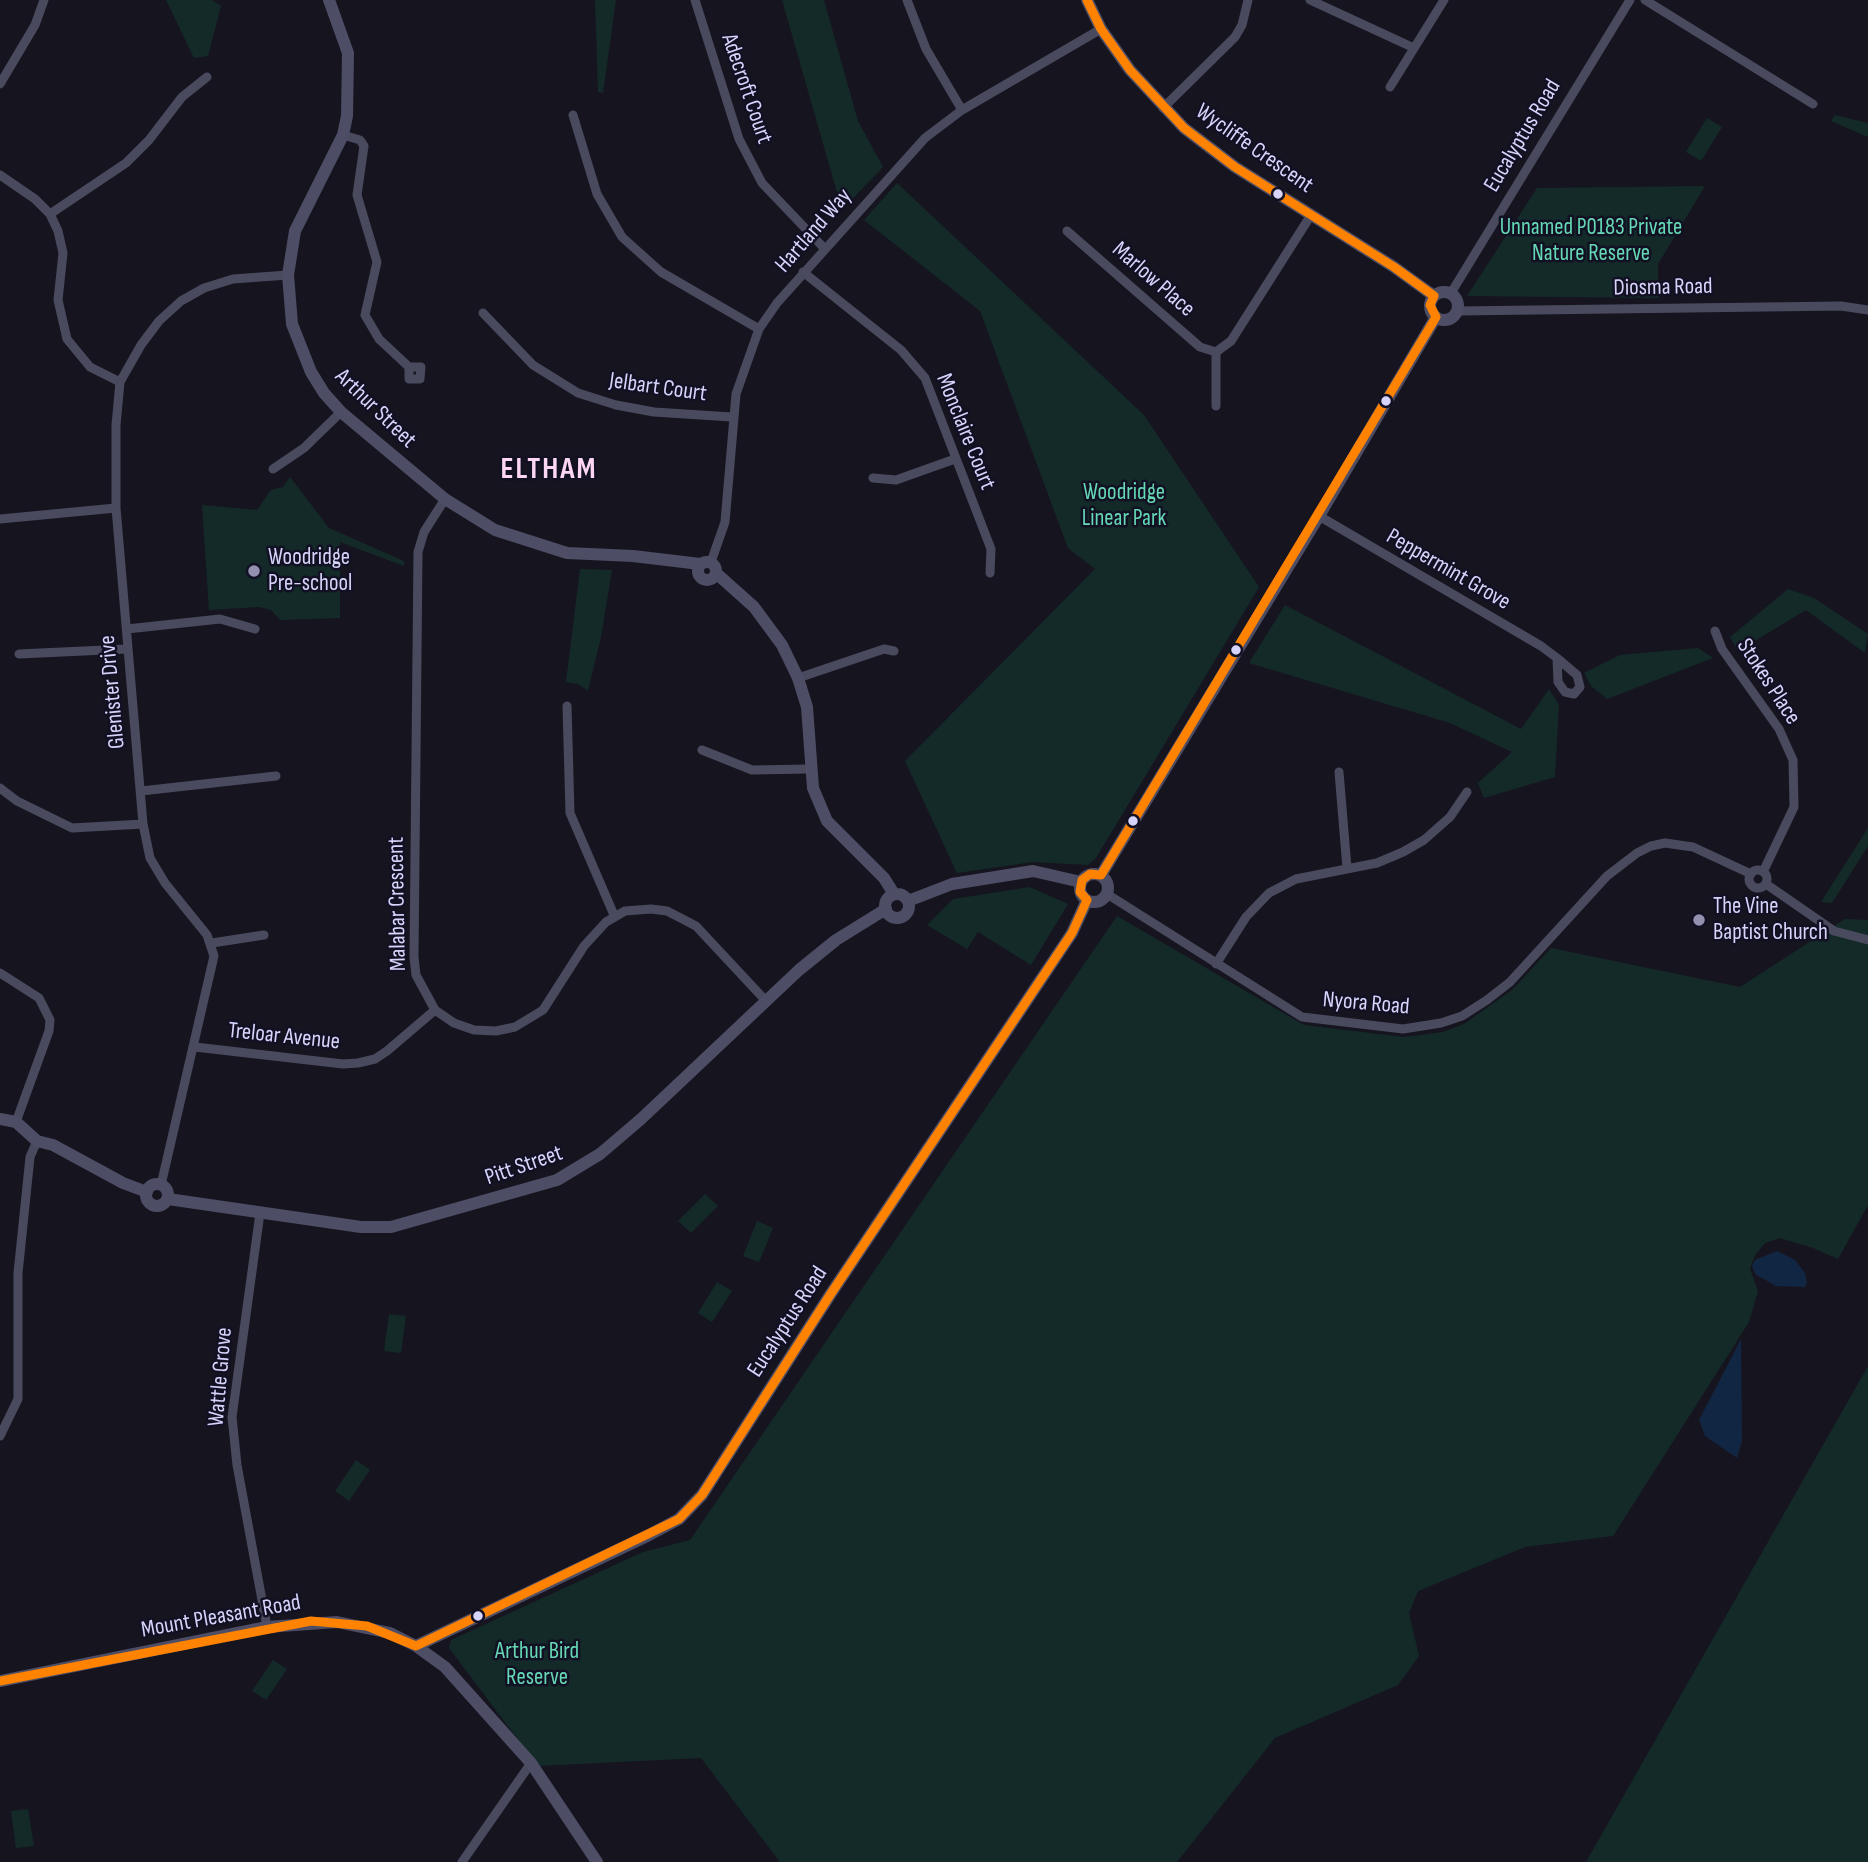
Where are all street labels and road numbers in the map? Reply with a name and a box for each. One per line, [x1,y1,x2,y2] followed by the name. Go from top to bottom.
[714,30,778,148] street label: Adecroft Court
[1479,75,1567,197] street label: Eucalyptus Road
[1190,98,1318,200] street label: Wycliffe Crescent
[770,183,858,279] street label: Hartland Way
[1106,237,1200,323] street label: Marlow Place
[1613,273,1713,303] street label: Diosma Road
[329,364,421,454] street label: Arthur Street
[607,368,709,408] street label: Jelbart Court
[929,370,1001,494] street label: Monclaire Court
[1381,523,1515,617] street label: Peppermint Grove
[94,634,132,750] street label: Glenister Drive
[1730,634,1806,730] street label: Stokes Place
[383,837,413,971] street label: Malabar Crescent
[1321,986,1411,1022] street label: Nyora Road
[227,1017,341,1057] street label: Treloar Avenue
[482,1140,566,1192] street label: Pitt Street
[742,1261,834,1383] street label: Eucalyptus Road
[203,1326,239,1428] street label: Wattle Grove
[139,1589,303,1645] street label: Mount Pleasant Road

